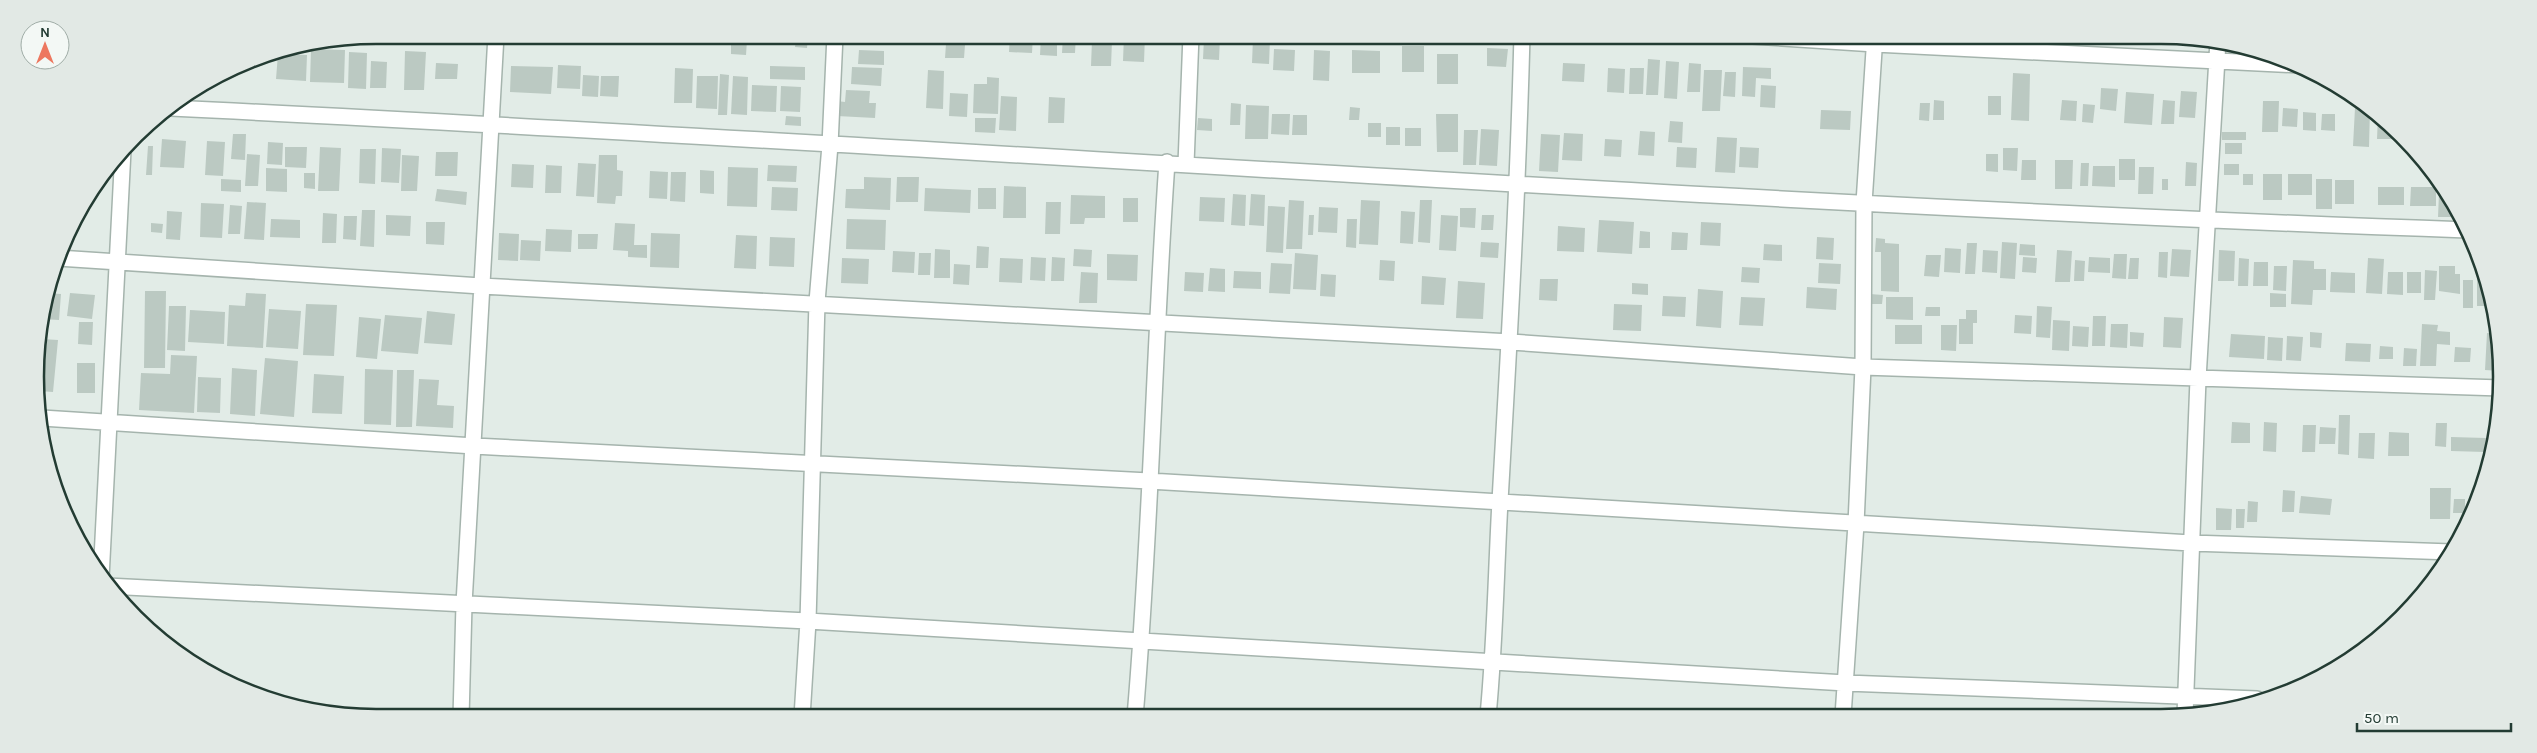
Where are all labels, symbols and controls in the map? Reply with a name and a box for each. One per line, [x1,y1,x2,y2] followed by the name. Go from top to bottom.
[20,20,70,70] north arrow
[40,24,50,41] text: N
[2357,700,2511,732] scale bar
[2364,709,2399,727] text: 50 m

